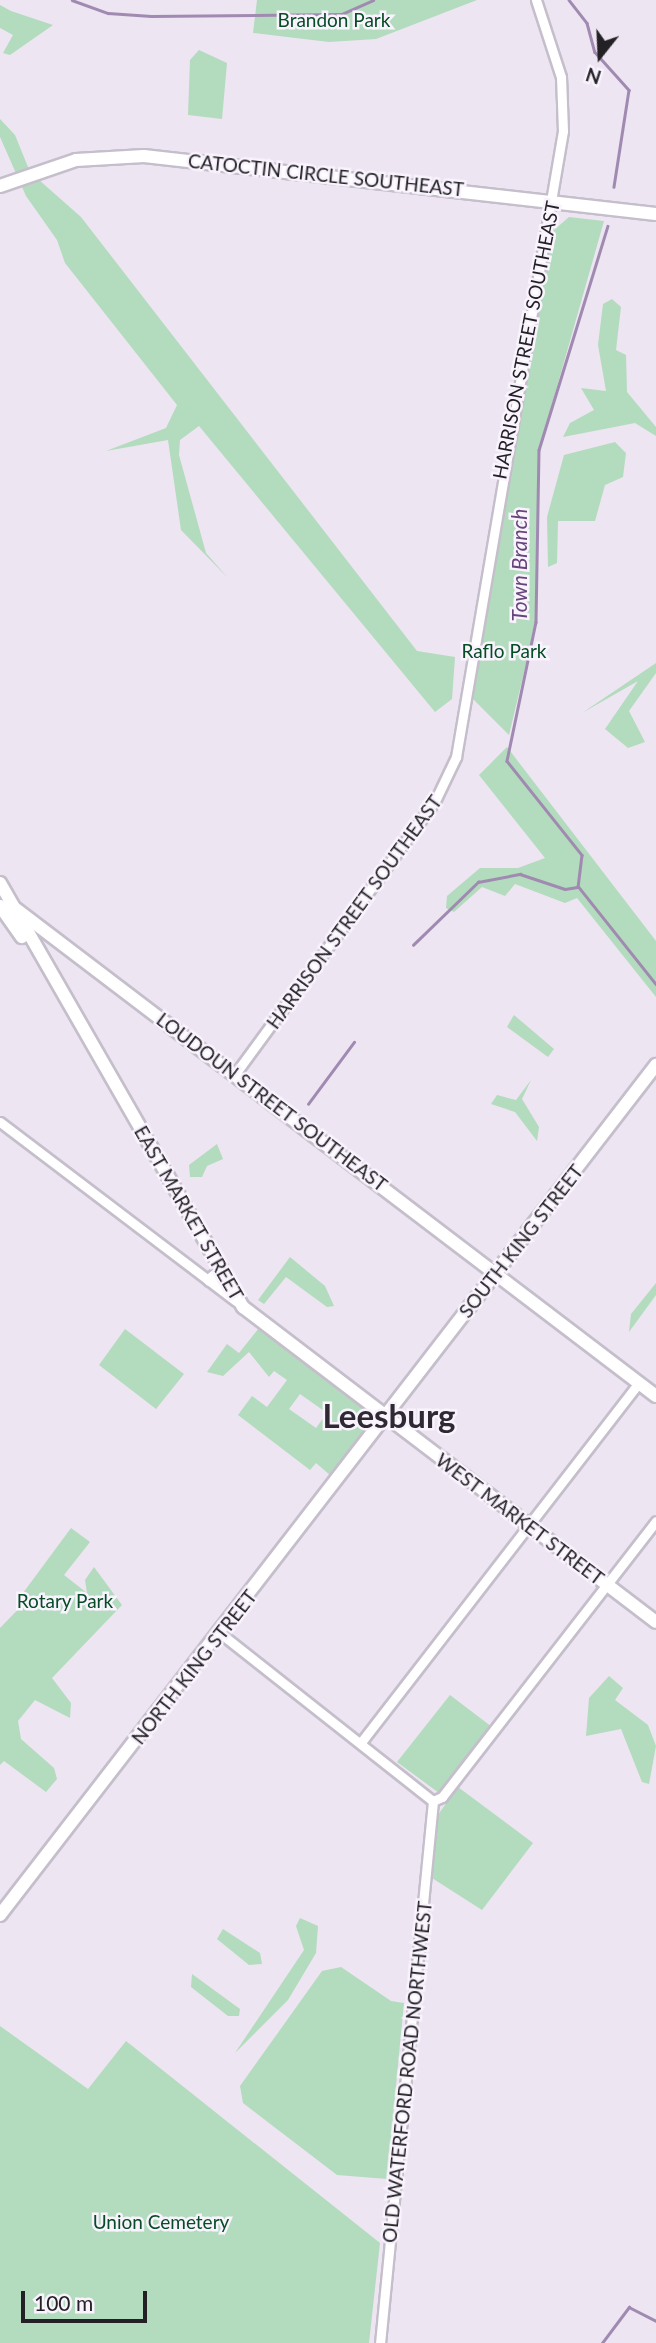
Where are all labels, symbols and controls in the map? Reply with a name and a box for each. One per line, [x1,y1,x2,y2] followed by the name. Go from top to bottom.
[278,9,390,31] park label: Brandon Park
[565,21,635,91] north arrow
[583,63,604,90] text: N
[187,149,465,201] street label: CATOCTIN CIRCLE SOUTHEAST
[488,199,564,481] street label: HARRISON STREET SOUTHEAST
[506,509,532,621] water label: Town Branch
[461,640,547,662] park label: Raflo Park
[261,791,447,1033] street label: HARRISON STREET SOUTHEAST
[152,1008,392,1196] street label: LOUDOUN STREET SOUTHEAST
[129,1121,249,1305] street label: EAST MARKET STREET
[454,1160,588,1322] street label: SOUTH KING STREET
[323,1396,455,1436] district label: Leesburg
[431,1448,609,1590] street label: WEST MARKET STREET
[127,1585,261,1749] street label: NORTH KING STREET
[17,1590,113,1612] park label: Rotary Park
[378,1900,436,2244] street label: OLD WATERFORD ROAD NORTHWEST
[93,2211,229,2233] park label: Union Cemetery
[24,2276,150,2320] scale bar
[34,2290,93,2315] text: 100 m

